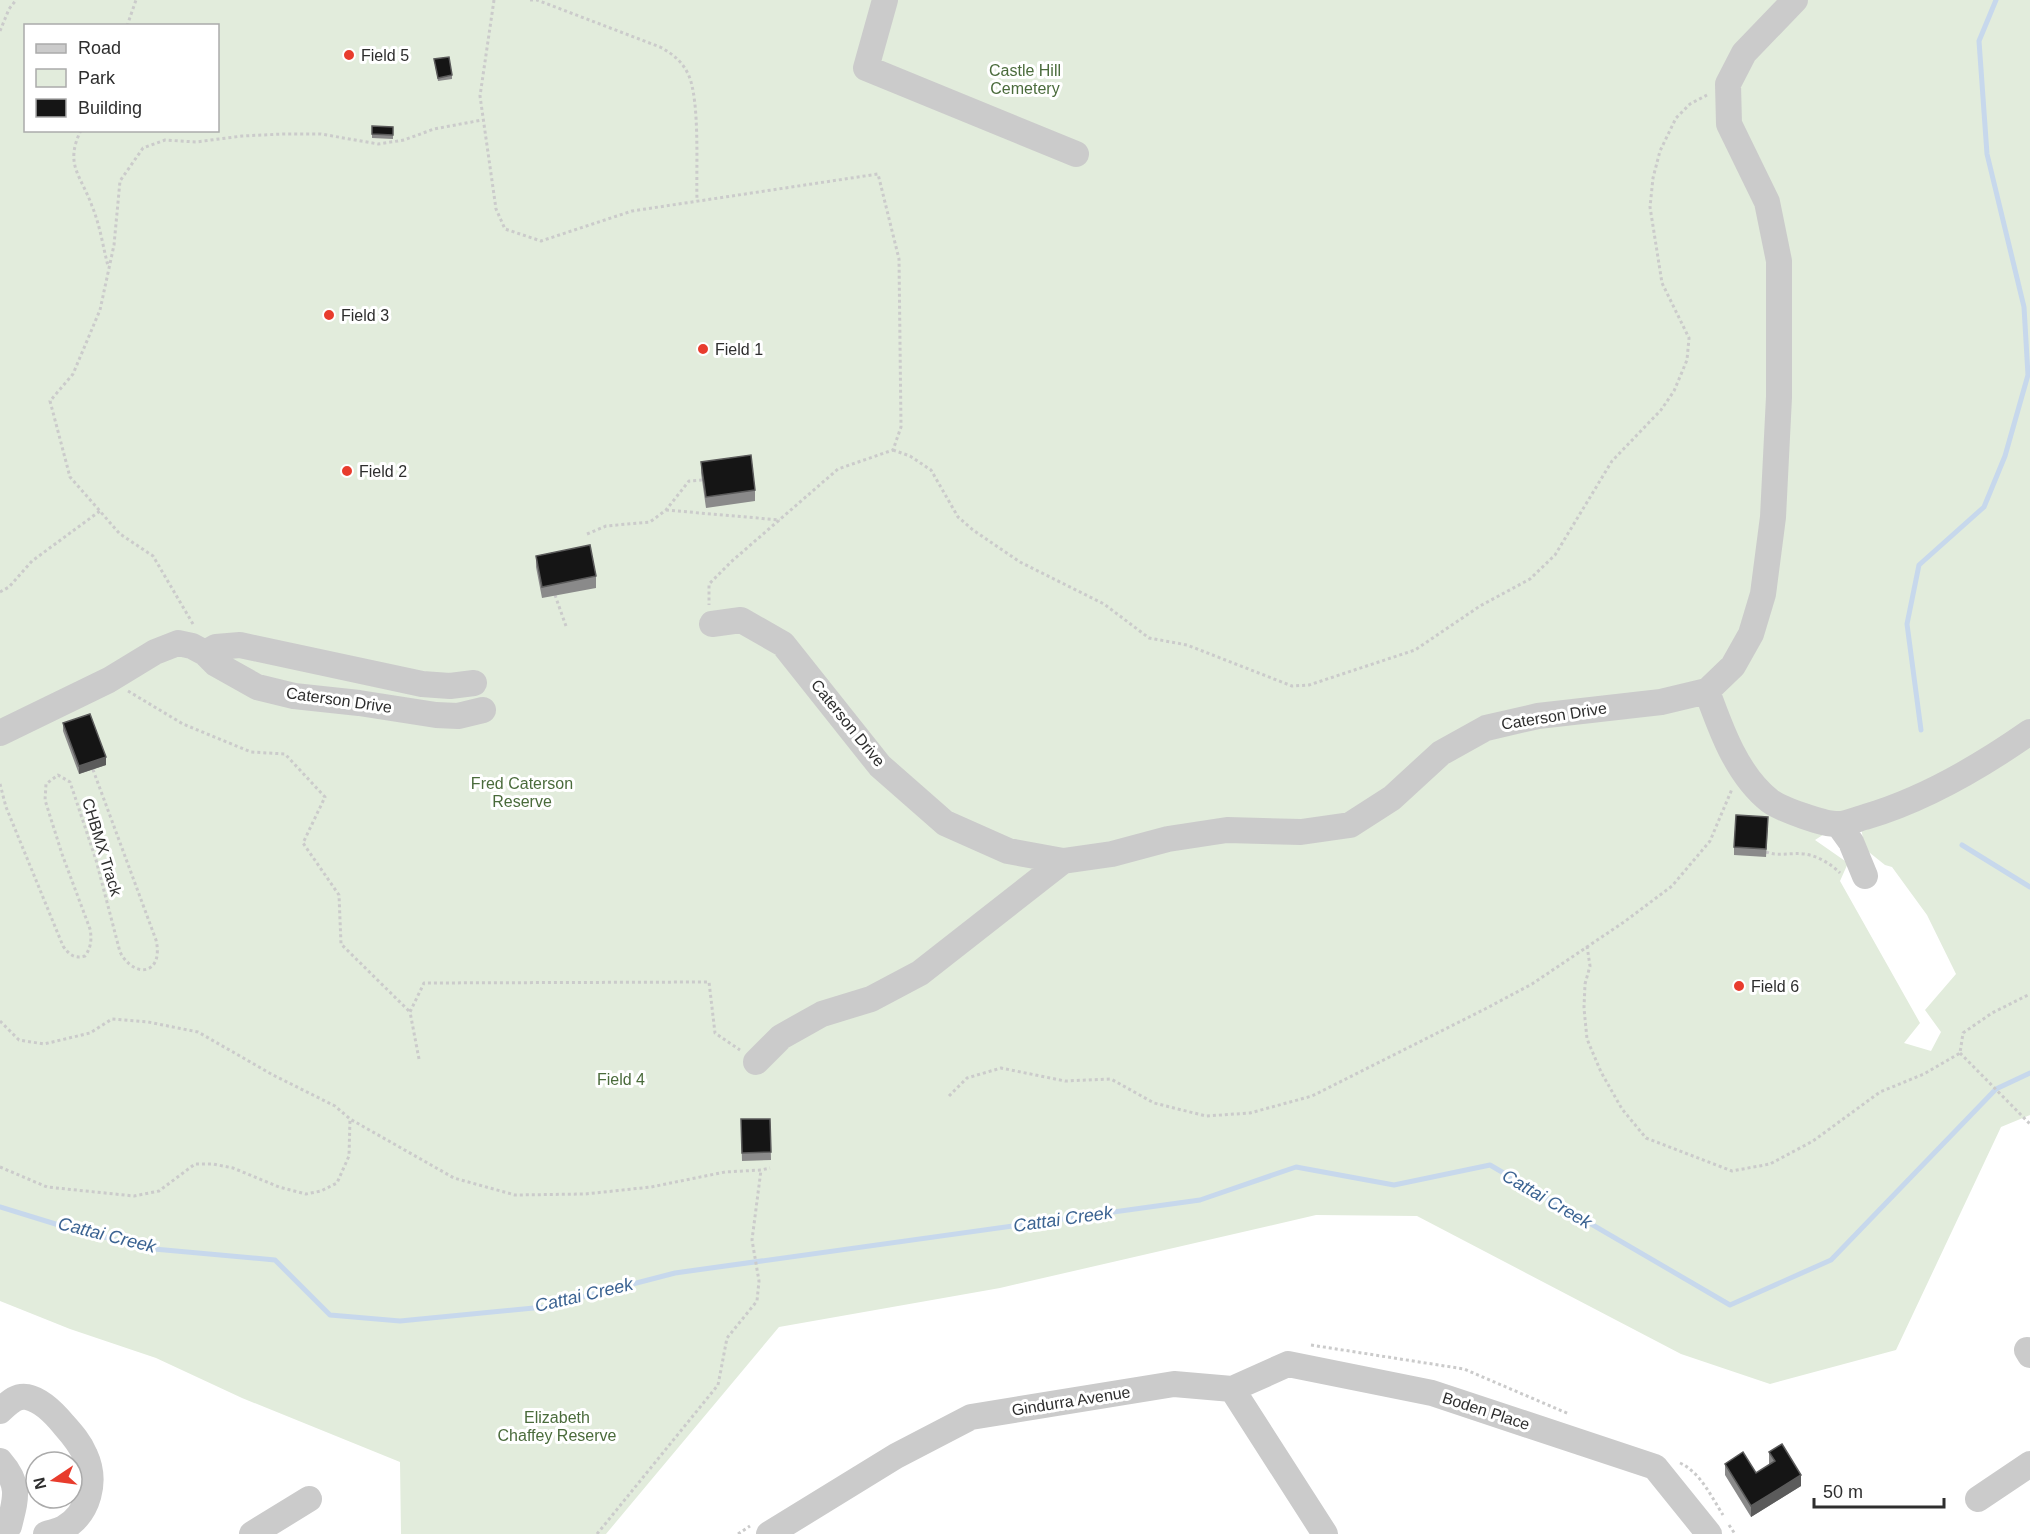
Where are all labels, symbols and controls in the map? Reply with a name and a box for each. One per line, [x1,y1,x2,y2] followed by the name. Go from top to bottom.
[24,24,219,132] legend
[78,38,121,58] text: Road
[361,47,409,64] place label: Field 5
[342,48,356,62] marker: Field 5
[989,62,1061,97] park label: Castle Hill Cemetery
[78,68,116,88] text: Park
[78,98,142,118] text: Building
[341,307,389,324] place label: Field 3
[322,308,336,322] marker: Field 3
[715,341,763,358] place label: Field 1
[696,342,710,356] marker: Field 1
[359,463,407,480] place label: Field 2
[340,464,354,478] marker: Field 2
[808,676,888,770] street label: Caterson Drive
[285,684,393,716] street label: Caterson Drive
[1500,699,1608,733] street label: Caterson Drive
[471,775,573,810] park label: Fred Caterson Reserve
[79,796,125,899] street label: CHBMX Track
[1751,978,1799,995] place label: Field 6
[1732,979,1746,993] marker: Field 6
[597,1071,645,1088] park label: Field 4
[1499,1165,1596,1233] water label: Cattai Creek
[1012,1202,1115,1236] water label: Cattai Creek
[56,1213,159,1257] water label: Cattai Creek
[533,1274,636,1316] water label: Cattai Creek
[1011,1383,1132,1419] street label: Gindurra Avenue
[1440,1389,1532,1433] street label: Boden Place
[498,1409,617,1444] park label: Elizabeth Chaffey Reserve
[24,1450,84,1510] north arrow
[1814,1471,1944,1509] scale bar
[30,1476,49,1491] text: N
[1823,1482,1863,1502] text: 50 m

